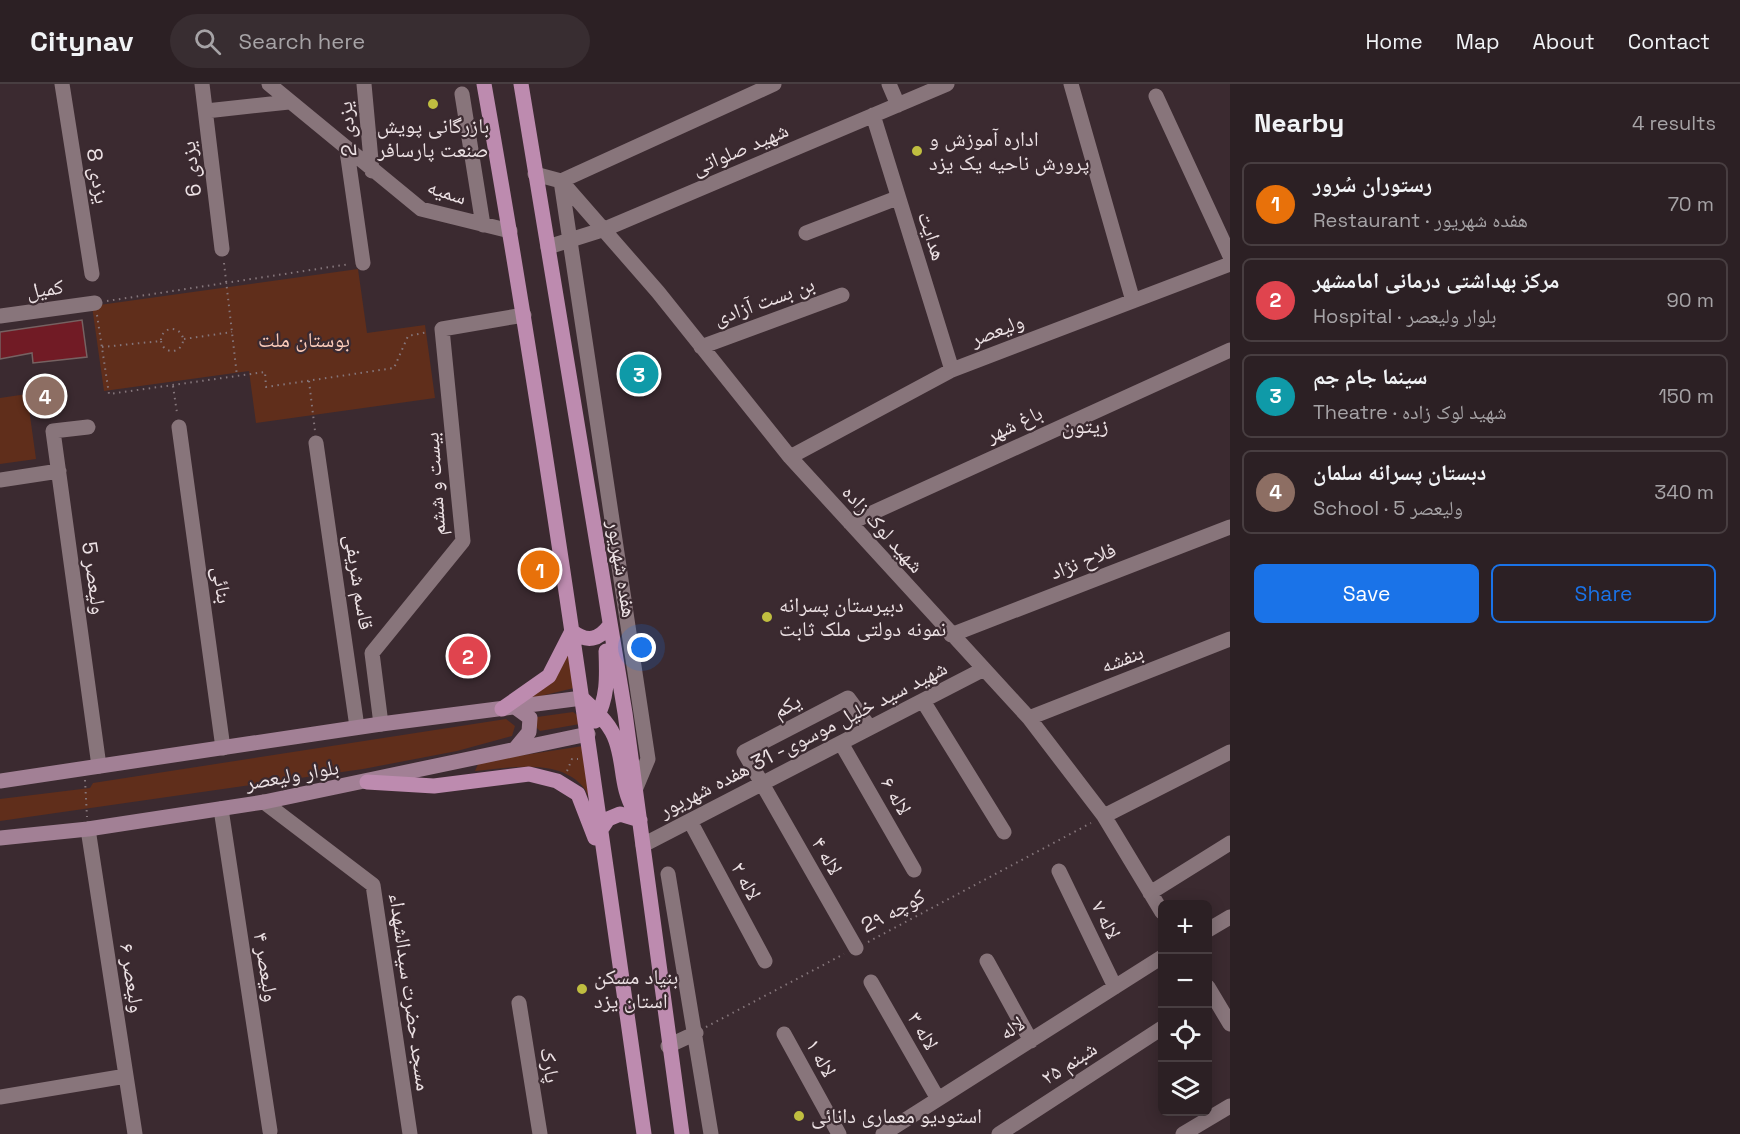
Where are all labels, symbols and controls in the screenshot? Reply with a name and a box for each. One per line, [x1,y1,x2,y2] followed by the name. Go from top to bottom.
[170,14,590,68] search box
[30,23,134,59] text: Citynav
[191,25,224,58] icon: search
[239,27,365,55] text: Search here
[1365,28,1423,55] text: Home
[1456,28,1500,55] text: Map
[1533,28,1595,55] text: About
[1628,28,1710,55] text: Contact
[426,97,440,111] marker: بازرگانی پویش صنعت پارسافر
[331,100,362,158] street label: یزدی 2
[1254,106,1344,140] text: Nearby
[1632,110,1716,136] text: 4 results
[377,112,489,163] place label: بازرگانی پویش صنعت پارسافر
[687,116,792,181] street label: شهید صلواتی
[929,125,1089,176] place label: اداره آموزش و پرورش ناحیه یک یزد
[174,140,207,198] street label: یزدی 6
[910,144,924,158] marker: اداره آموزش و پرورش ناحیه یک یزد
[81,146,116,206] street label: یزدی 8
[1313,170,1432,198] text: رستوران سُرور
[424,173,470,210] street label: سمیه
[1271,191,1280,217] text: 1
[1668,191,1714,217] text: 70 m
[1313,207,1528,233] text: Restaurant · هفده شهریور
[912,208,953,264] street label: هدایت
[1313,266,1560,294] text: مرکز بهداشتی درمانی امامشهر
[710,270,818,331] street label: بن بست آزادی
[25,272,66,304] street label: کمیل
[1270,287,1281,313] text: 2
[1667,287,1714,313] text: 90 m
[1313,303,1496,329] text: Hospital · بلوار ولیعصر
[965,307,1027,352] street label: ولیعصر
[258,326,350,353] park label: بوستان ملت
[620,352,658,396] pin: 3
[1313,362,1428,390] text: سینما جام جم
[26,374,64,418] pin: 4
[1269,383,1282,409] text: 3
[1659,383,1714,409] text: 150 m
[980,399,1046,449] street label: باغ شهر
[1313,399,1507,425] text: Theatre · شهید لوک زاده
[1061,411,1109,439] district label: زیتون
[417,431,453,537] street label: بیست و ششم
[1313,458,1486,486] text: دبستان پسرانه سلمان
[837,479,930,579] street label: شهید لوک زاده
[1269,479,1282,505] text: 4
[1654,479,1714,505] text: 340 m
[1313,495,1463,521] text: School · ولیعصر 5
[601,517,644,620] street label: هفده شهریور
[338,532,380,632] street label: قاسم شریفی
[1046,536,1120,585] street label: فلاح نژاد
[76,540,113,616] street label: ولیعصر 5
[520,548,560,592] pin: 1
[1254,564,1479,623] button: Save
[1491,564,1716,623] button: Share
[207,565,238,605] street label: بنائی
[779,591,946,642] place label: دبیرستان پسرانه نمونه دولتی ملک ثابت
[760,610,774,624] marker: دبیرستان پسرانه نمونه دولتی ملک ثابت
[627,633,656,662] your location
[448,634,488,678] pin: 2
[1097,638,1147,679] street label: بنفشه
[653,654,952,824] street label: شهید سید خلیل موسوی- 31 هفده شهریور
[768,687,806,725] street label: یکم
[242,753,341,796] street label: بلوار ولیعصر
[875,772,918,820] street label: لاله ۶
[806,832,849,880] street label: لاله ۴
[725,857,768,905] street label: لاله ۲
[856,882,930,939] street label: کوچه 2۹
[383,891,438,1093] street label: مسجد حضرت سیدالشهداء
[1086,896,1127,944] street label: لاله ۷
[1158,900,1212,1116] map controls
[1158,900,1212,954] button: +
[248,930,285,1004] street label: ولیعصر ۴
[114,941,151,1015] street label: ولیعصر ۶
[1158,954,1212,1008] button: −
[594,963,678,1014] place label: بنیاد مسکن استان یزد
[575,982,589,996] marker: بنیاد مسکن استان یزد
[902,1007,945,1055] street label: لاله ۳
[1158,1008,1212,1062] button: locate
[994,1010,1029,1046] street label: لاله
[800,1034,843,1082] street label: لاله ۱
[1036,1035,1102,1091] street label: شبنم ۲۵
[534,1045,567,1085] street label: پارک
[1158,1062,1212,1116] button: layers
[811,1102,982,1129] place label: استودیو معماری دانائی
[792,1109,806,1123] marker: استودیو معماری دانائی

